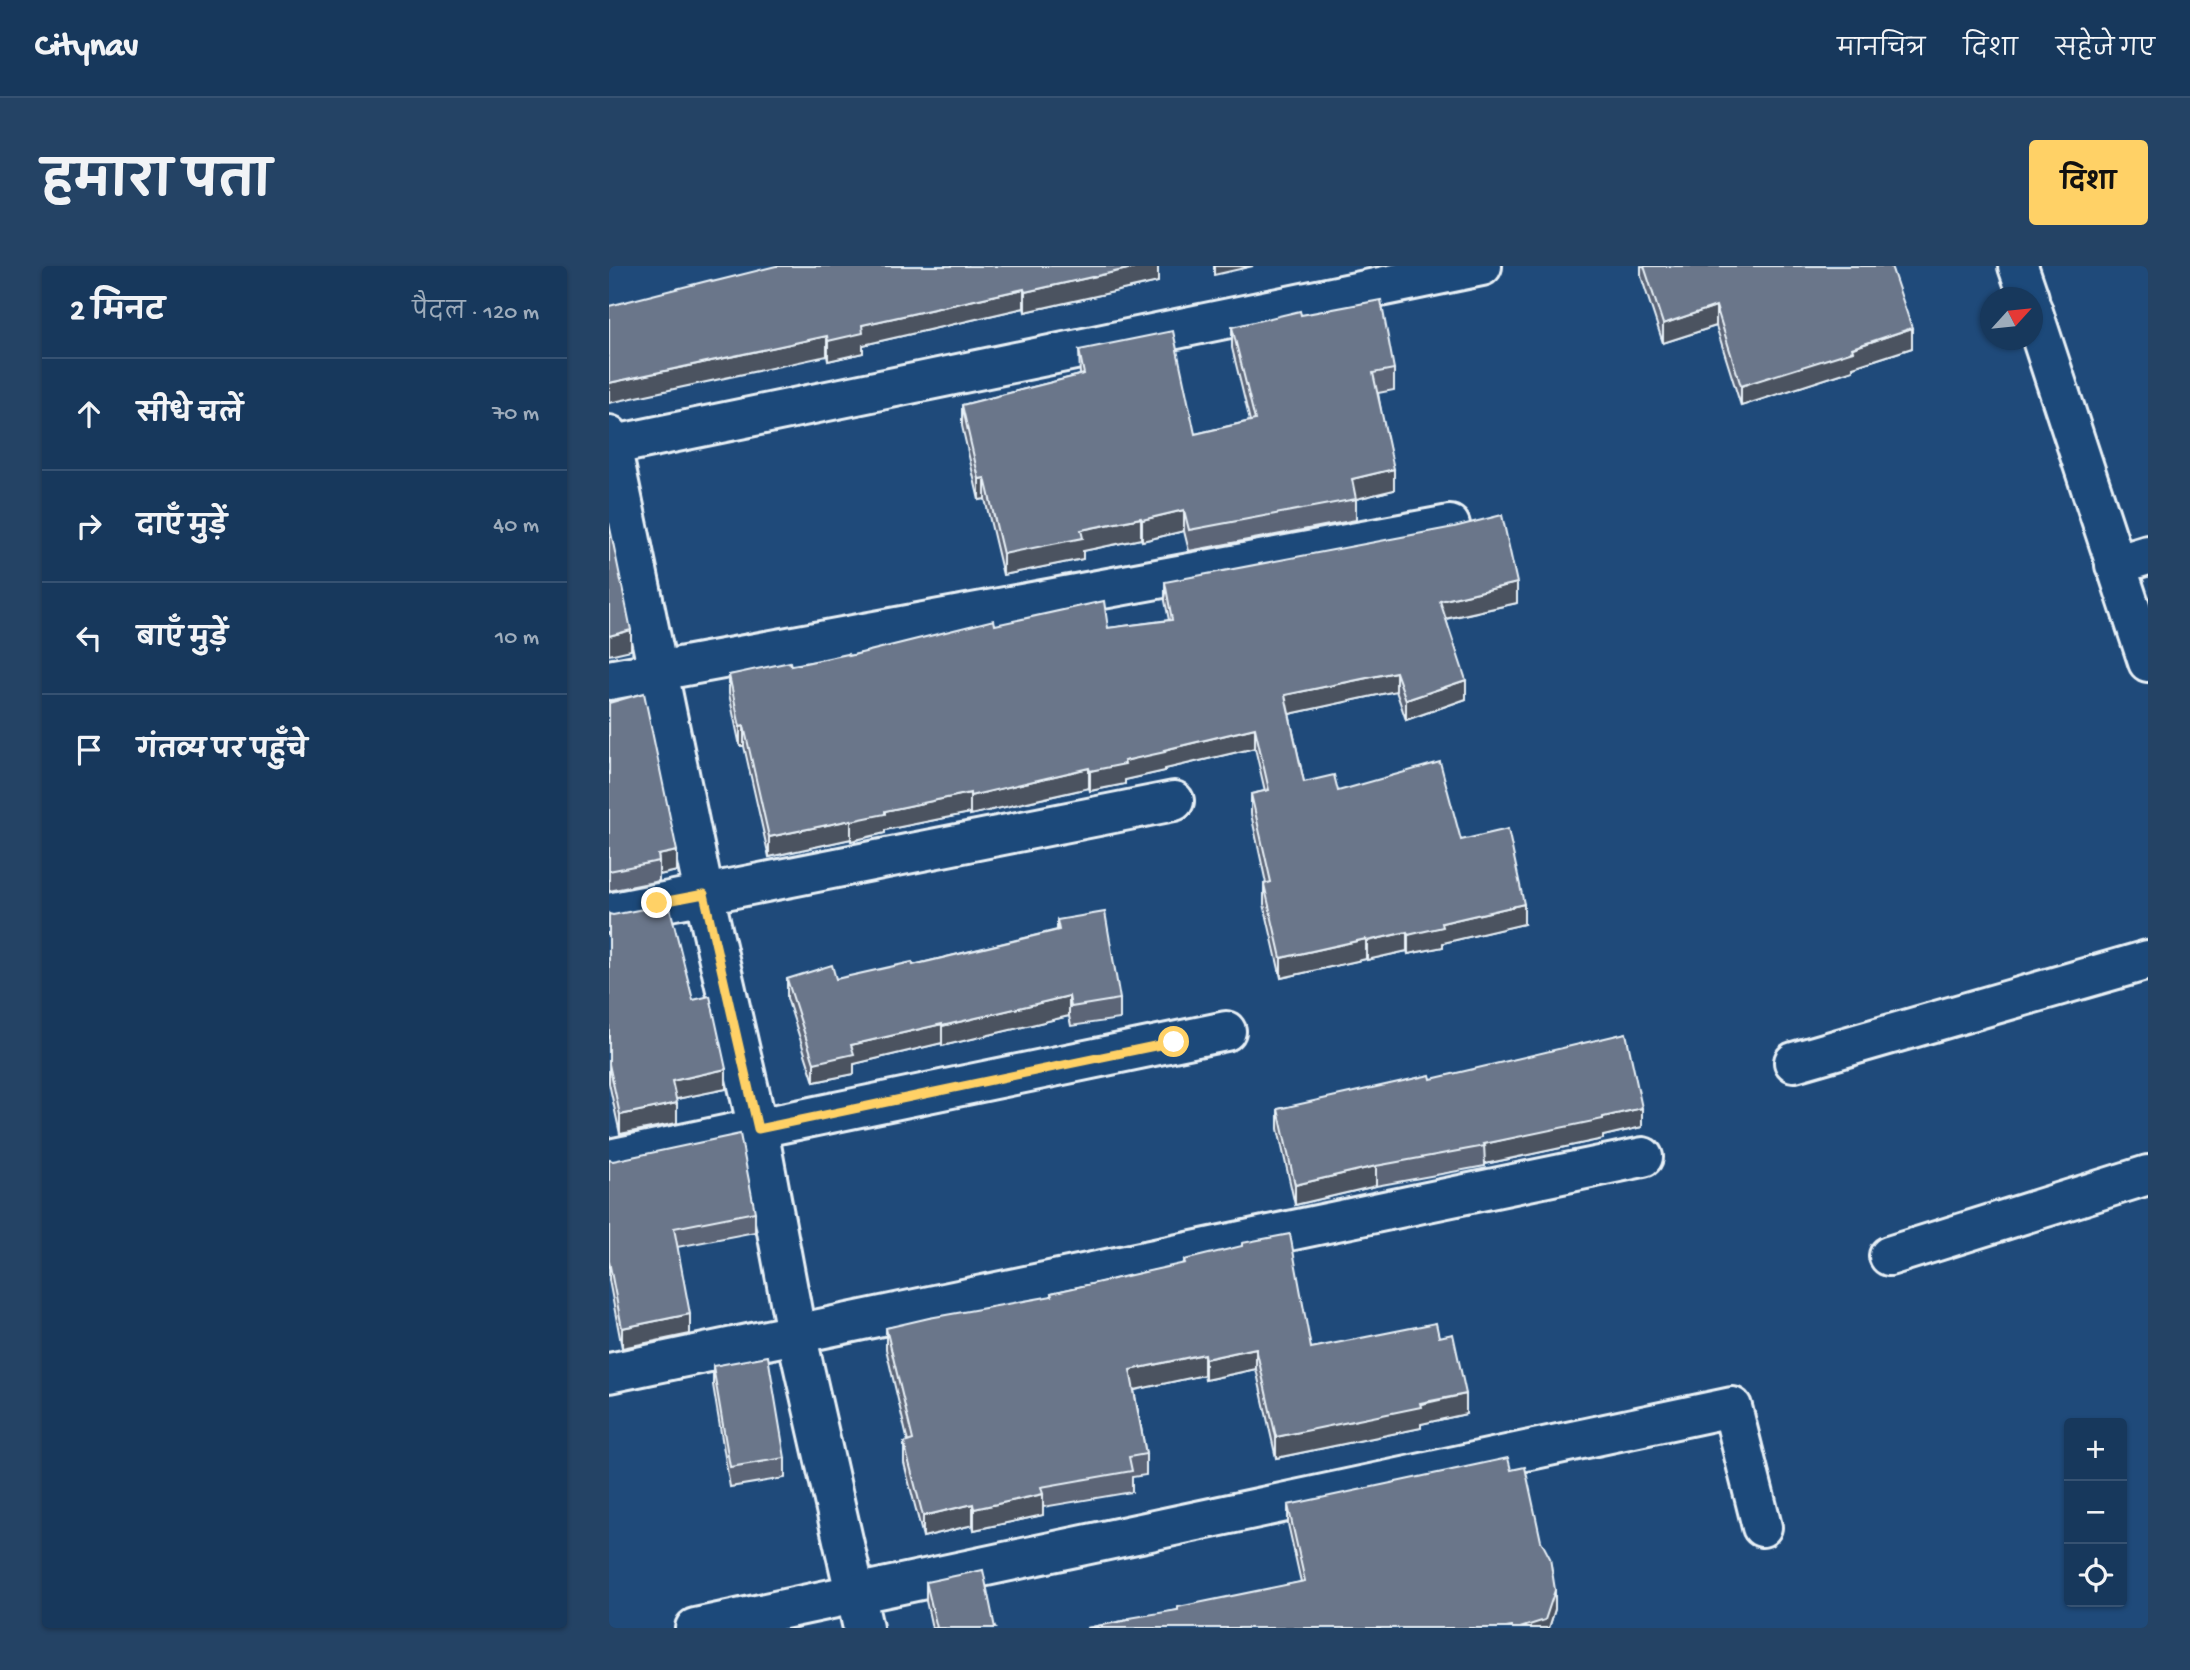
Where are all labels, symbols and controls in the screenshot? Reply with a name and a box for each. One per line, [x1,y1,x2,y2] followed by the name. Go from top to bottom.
[35,29,138,67] text: Citynav
[1837,36,1925,65] text: मानचित्र
[1963,36,2018,65] text: दिशा
[2056,36,2155,65] text: सहेजे गए
[2029,140,2148,225] button: दिशा
[42,157,271,215] text: हमारा पता
[1980,287,2043,350] north arrow
[70,296,165,331] text: 2 मिनट
[412,300,539,327] text: पैदल · 120 m
[70,395,108,433] icon: ahead
[137,401,243,432] text: सीधे चलें
[492,401,539,428] text: 70 m
[70,507,108,545] icon: right
[137,513,227,544] text: दाएँ मुड़ें
[493,513,539,540] text: 40 m
[70,619,108,657] icon: left
[137,625,228,656] text: बाएँ मुड़ें
[495,625,539,652] text: 10 m
[70,731,108,769] icon: arrive
[137,737,307,768] text: गंतव्य पर पहुँचे
[641,887,672,918] route end
[1158,1026,1189,1057] route start
[2064,1418,2127,1607] map controls
[2064,1418,2127,1481] button: +
[2064,1481,2127,1544] button: −
[2064,1544,2127,1607] button: locate

